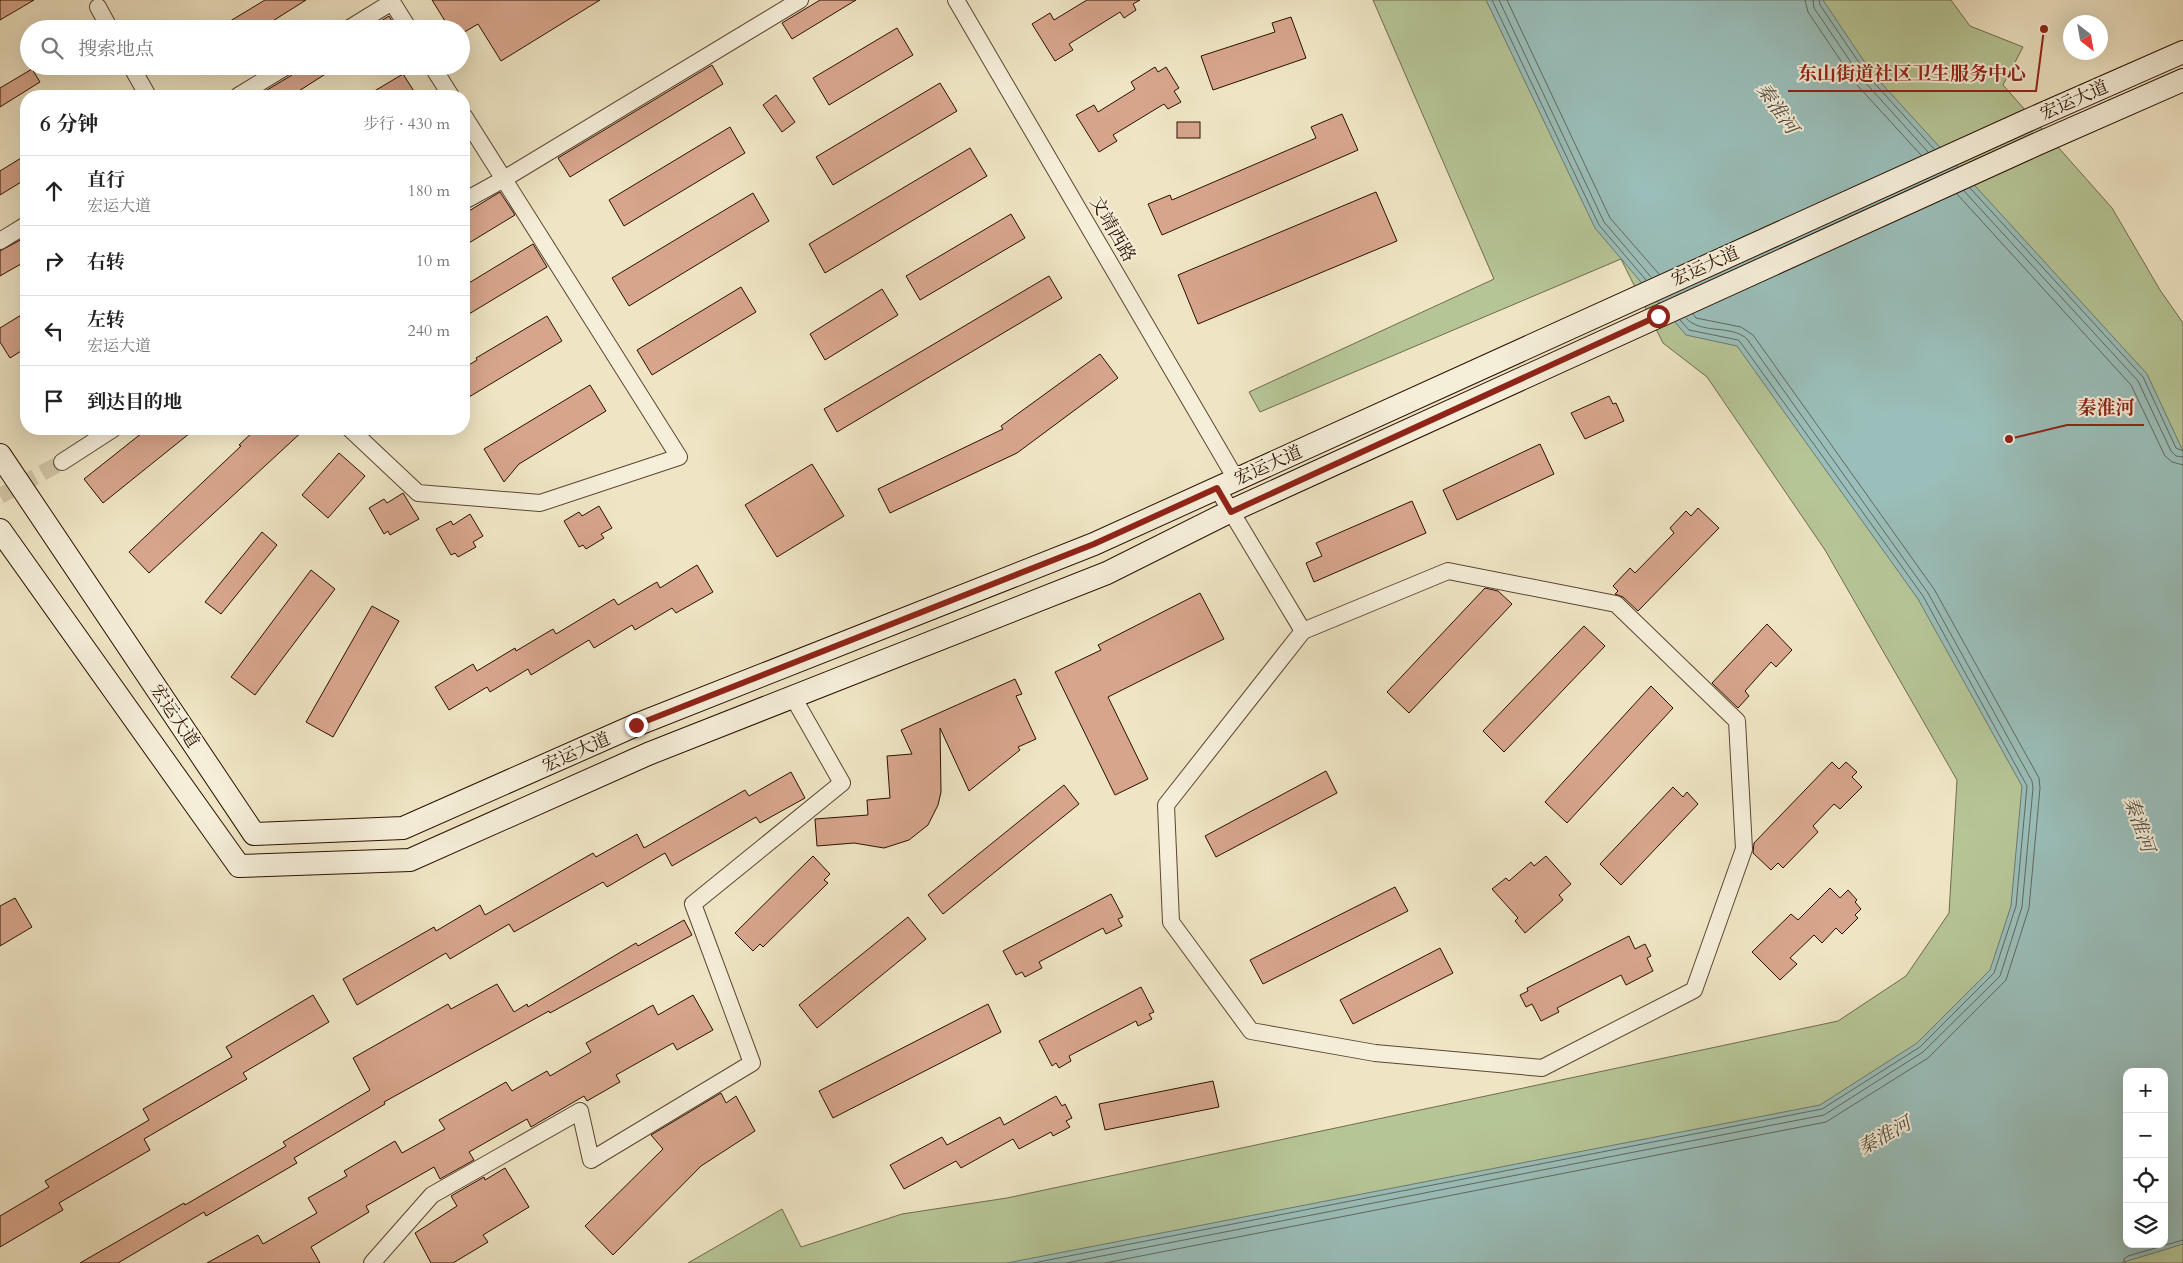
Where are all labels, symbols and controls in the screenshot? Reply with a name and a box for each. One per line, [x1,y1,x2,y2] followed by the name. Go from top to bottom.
[2063,15,2108,60] north arrow
[20,20,470,75] search box
[38,34,66,62] icon: search
[78,36,154,62] text: 搜索地点
[1788,57,2036,91] callout: 东山街道社区卫生服务中心
[1798,61,2026,87] text: 东山街道社区卫生服务中心
[2036,74,2112,127] street label: 宏运大道
[1750,78,1806,142] water label: 秦淮河
[40,110,98,139] text: 6 分钟
[363,113,450,135] text: 步行 · 430 m
[87,167,125,193] text: 直行
[40,177,68,205] icon: ahead
[408,180,450,202] text: 180 m
[1084,192,1141,267] street label: 文靖西路
[87,195,151,217] text: 宏运大道
[1667,240,1743,293] street label: 宏运大道
[40,247,68,275] icon: right
[87,249,125,275] text: 右转
[416,250,450,272] text: 10 m
[1647,305,1670,328] route start
[87,307,125,333] text: 左转
[40,317,68,345] icon: left
[408,320,450,342] text: 240 m
[87,335,151,357] text: 宏运大道
[40,387,68,415] icon: arrive
[87,389,182,415] text: 到达目的地
[2067,391,2144,425] callout: 秦淮河
[2077,395,2135,421] text: 秦淮河
[1230,439,1306,492] street label: 宏运大道
[144,679,205,753] street label: 宏运大道
[625,714,648,737] route end
[538,726,614,779] street label: 宏运大道
[2117,793,2162,858] water label: 秦淮河
[2123,1068,2168,1248] map controls
[2123,1068,2168,1113] button: +
[1853,1109,1918,1161] water label: 秦淮河
[2123,1113,2168,1158] button: −
[2123,1158,2168,1203] button: locate
[2123,1203,2168,1248] button: layers

